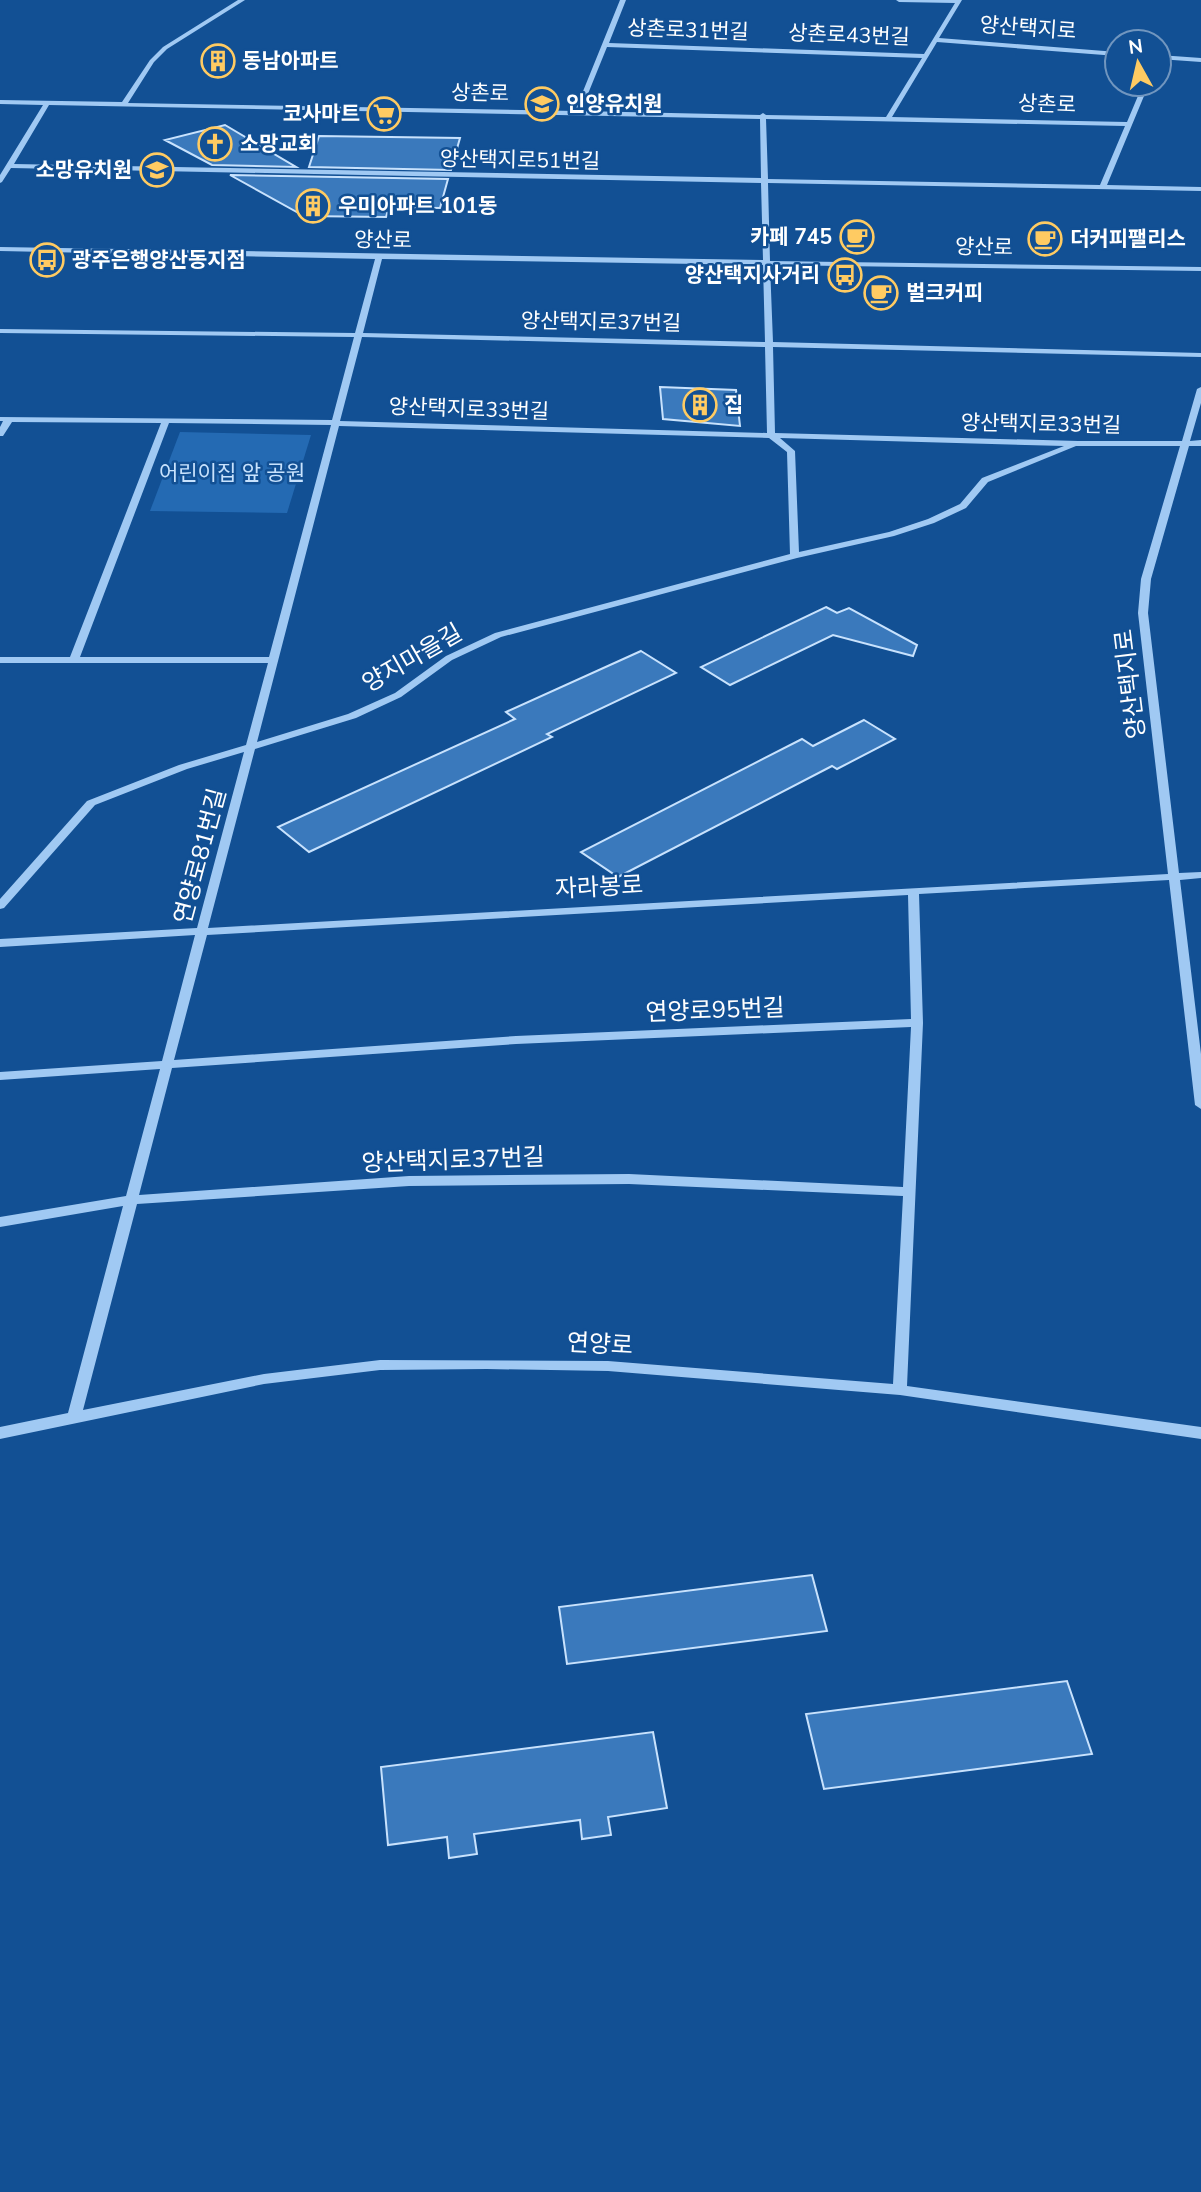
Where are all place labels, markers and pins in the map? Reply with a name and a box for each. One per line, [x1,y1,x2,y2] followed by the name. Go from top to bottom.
[199,42,237,80] building icon: 동남아파트
[242,47,339,75] place label: 동남아파트
[523,85,561,123] school or university icon: 인양유치원
[566,90,663,118] place label: 인양유치원
[365,95,403,133] supermarket icon: 코사마트
[283,100,360,128] place label: 코사마트
[196,125,234,163] church icon: 소망교회
[240,130,317,158] place label: 소망교회
[138,151,176,189] school or university icon: 소망유치원
[35,156,132,184] place label: 소망유치원
[294,187,332,225] building icon: 우미아파트 101동
[338,192,497,220] place label: 우미아파트 101동
[838,218,876,256] cafe icon: 카페 745
[1026,220,1064,258] cafe icon: 더커피팰리스
[750,223,832,251] place label: 카페 745
[1070,225,1186,253] place label: 더커피팰리스
[28,241,66,279] bus stop icon: 광주은행양산동지점
[72,246,246,274] place label: 광주은행양산동지점
[826,256,864,294] bus stop icon: 양산택지사거리
[685,261,820,289] place label: 양산택지사거리
[862,274,900,312] cafe icon: 벌크커피
[906,279,983,307] place label: 벌크커피
[681,386,719,424] building icon: 집
[724,391,743,419] place label: 집

